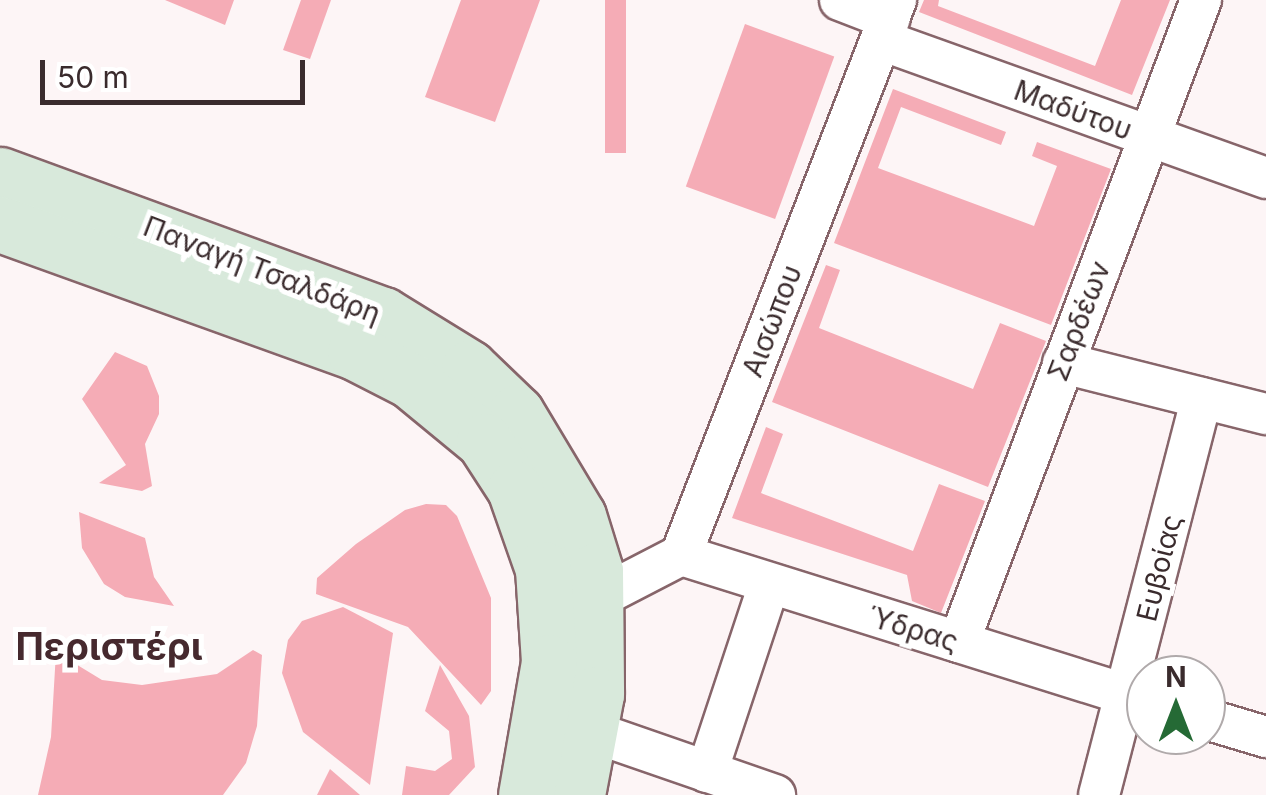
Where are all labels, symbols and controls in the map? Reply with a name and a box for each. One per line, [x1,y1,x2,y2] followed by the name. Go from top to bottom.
[45,40,310,102] scale bar
[57,59,129,95] text: 50 m
[1010,73,1136,147] street label: Μαδύτου
[139,209,385,331] street label: Παναγή Τσαλδάρη
[1041,256,1117,386] street label: Σαρδέων
[735,260,809,382] street label: Αισώπου
[1130,511,1188,625] street label: Ευβοίας
[864,599,962,659] street label: Ύδρας
[15,624,203,670] district label: Περιστέρι
[1126,655,1226,755] north arrow
[1165,660,1187,694] text: N

